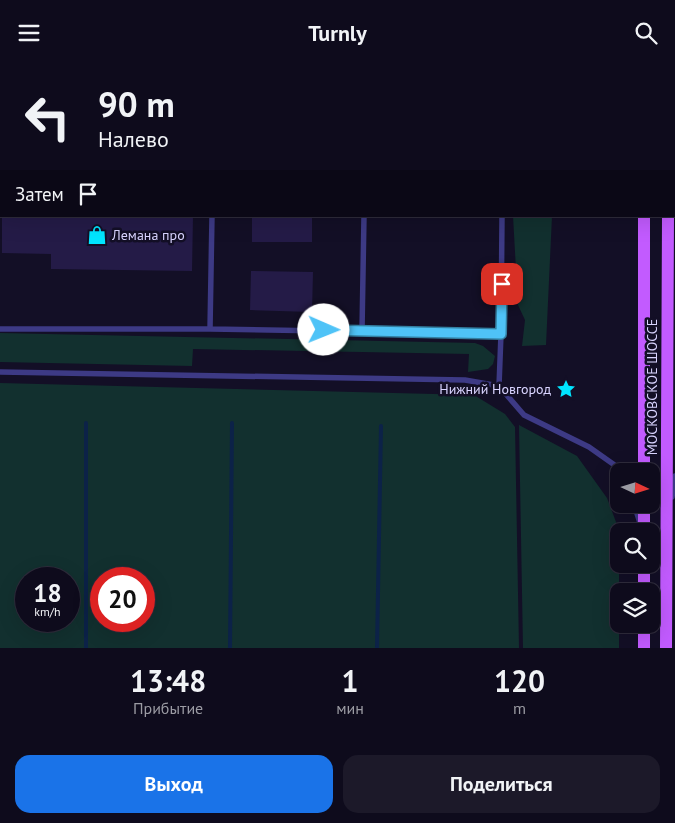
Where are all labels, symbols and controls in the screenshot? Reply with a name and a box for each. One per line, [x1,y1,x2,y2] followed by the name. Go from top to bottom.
[15,19,43,47] icon: menu
[308,19,367,47] text: Turnly
[632,19,660,47] icon: search
[98,81,175,127] text: 90 m
[15,85,80,150] icon: left
[98,125,169,153] text: Налево
[74,180,102,208] icon: arrive
[15,182,64,206] text: Затем
[86,224,108,246] shop icon: Лемана про
[111,226,185,244] place label: Лемана про
[481,263,523,305] pin
[488,270,516,298] icon: arrive
[297,303,349,355] position arrow
[643,319,661,455] street label: МОСКОВСКОЕ ШОССЕ
[555,378,577,400] place icon: Нижний Новгород
[439,380,551,398] place label: Нижний Новгород
[610,463,660,513] north arrow
[610,463,660,633] map controls
[610,523,660,573] button: search
[90,567,155,632] speed limit sign: 20
[33,577,62,609] text: 18
[610,583,660,633] button: layers
[34,604,61,619] text: km/h
[130,661,206,700] text: 13:48
[342,661,359,700] text: 1
[494,661,545,700] text: 120
[133,698,203,718] text: Прибытие
[336,698,364,718] text: мин
[513,698,526,718] text: m
[15,755,333,813] button: Выход
[343,755,660,813] button: Поделиться

